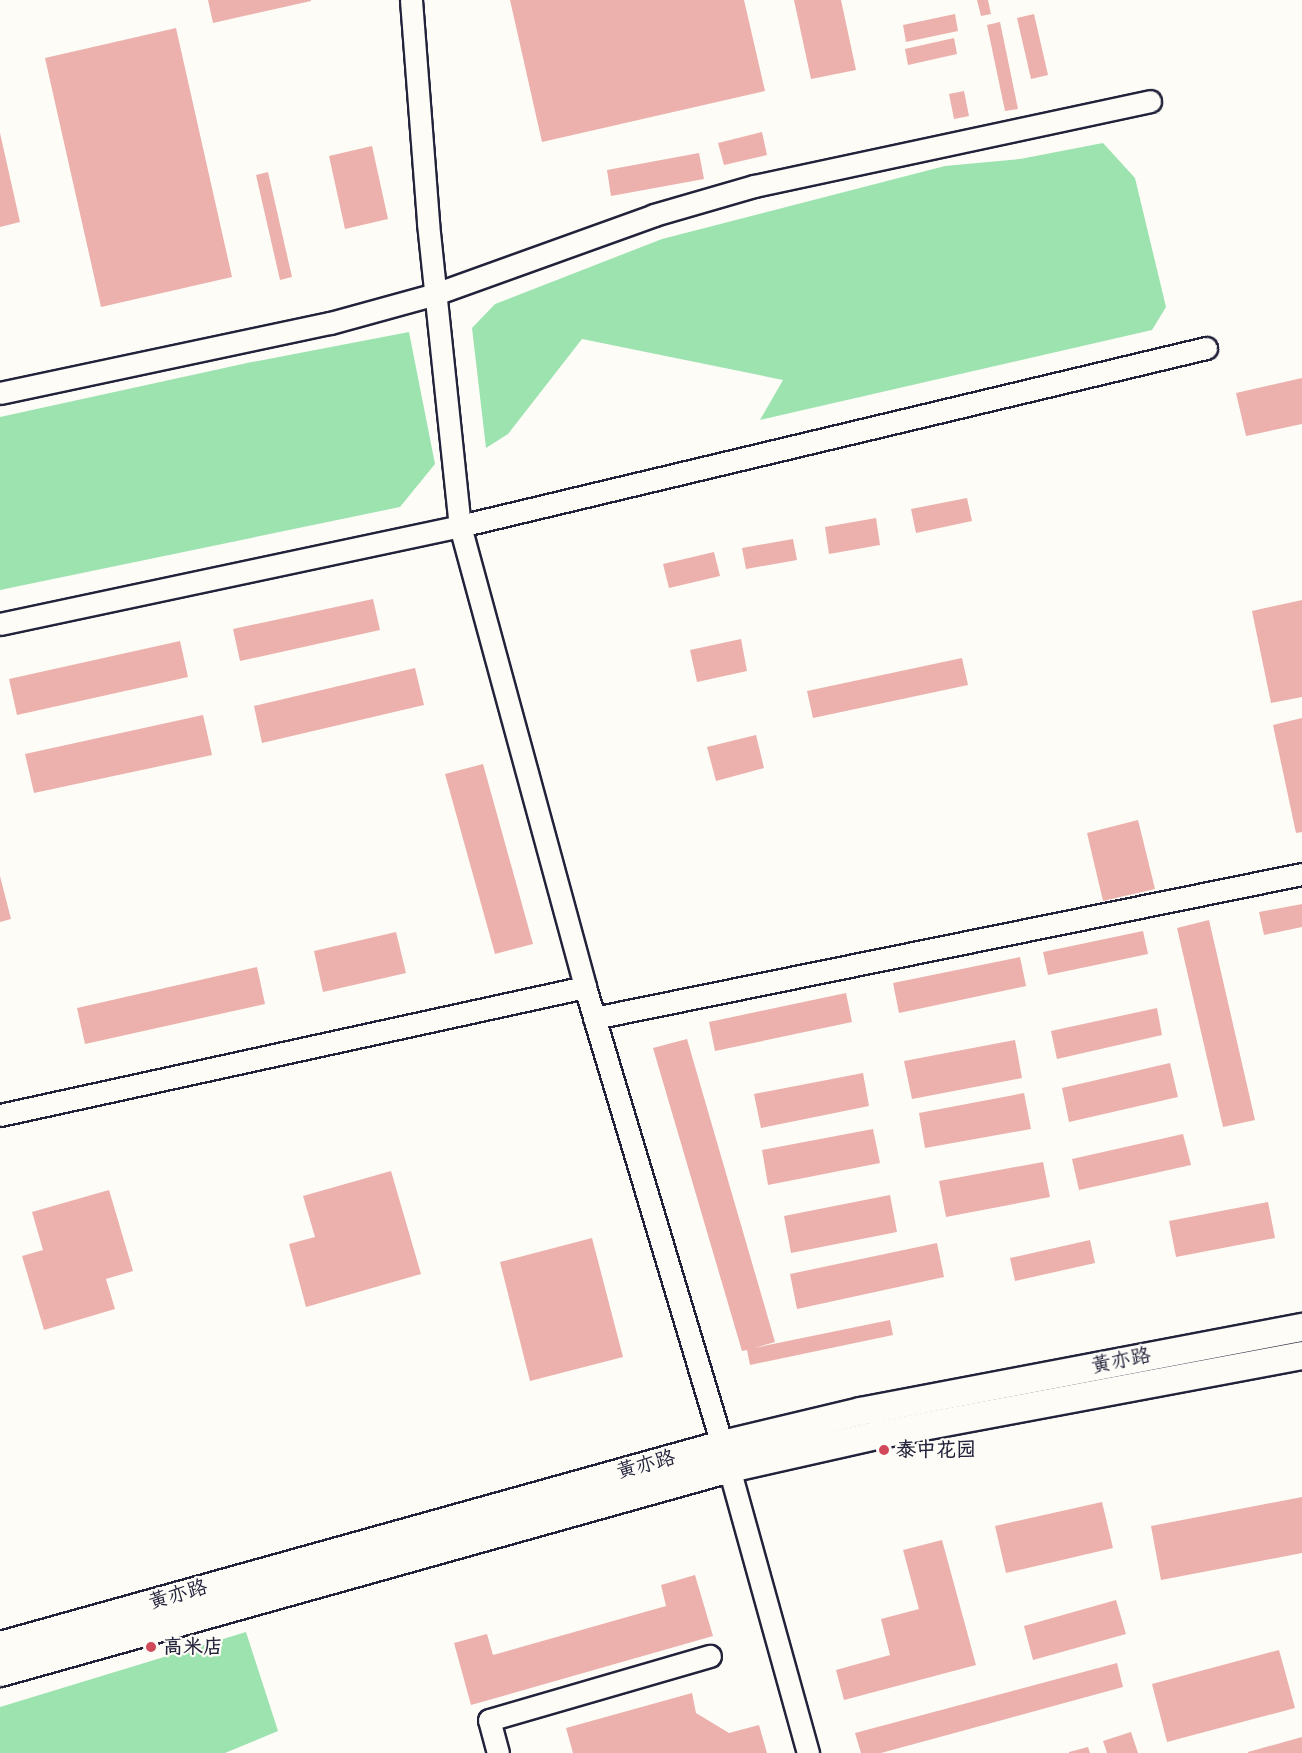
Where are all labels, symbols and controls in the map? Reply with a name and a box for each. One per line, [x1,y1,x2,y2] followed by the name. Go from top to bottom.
[1089,1343,1153,1379] street label: 黄亦路
[896,1438,976,1462] place label: 泰中花园
[877,1443,891,1457] marker: 泰中花园
[614,1446,678,1484] street label: 黄亦路
[146,1575,210,1615] street label: 黄亦路
[163,1635,223,1659] place label: 高米店
[144,1640,158,1654] marker: 高米店

